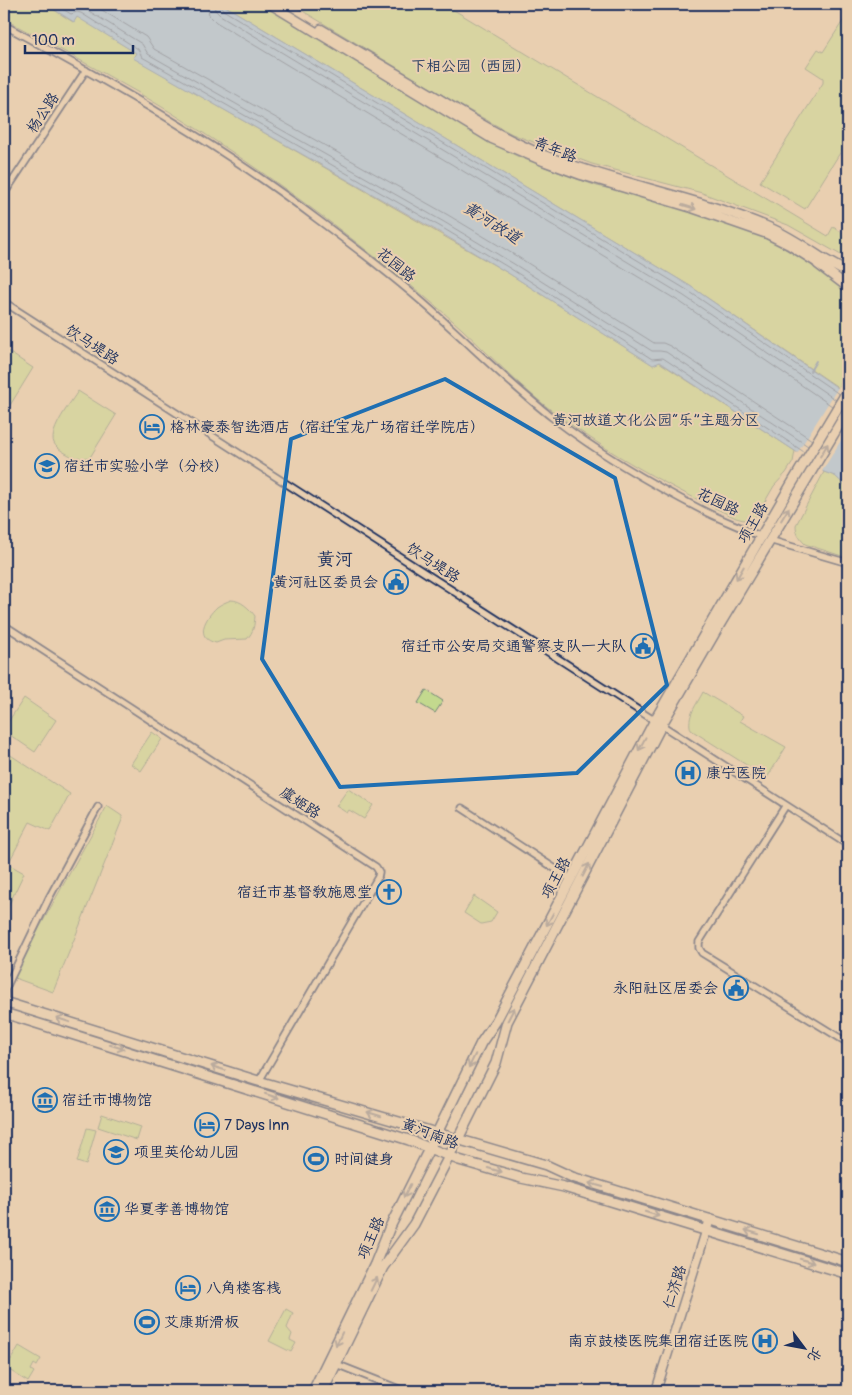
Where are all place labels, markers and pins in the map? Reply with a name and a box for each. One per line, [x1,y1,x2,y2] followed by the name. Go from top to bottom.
[139,414,165,440] hotel icon: 格林豪泰智选酒店（宿迁宝龙广场宿迁学院店）
[170,418,485,437] place label: 格林豪泰智选酒店（宿迁宝龙广场宿迁学院店）
[34,453,60,479] school or university icon: 宿迁市实验小学（分校）
[64,457,229,476] place label: 宿迁市实验小学（分校）
[383,569,409,595] public building icon: 黄河社区委员会
[273,573,378,592] place label: 黄河社区委员会
[630,633,656,659] public building icon: 宿迁市公安局交通警察支队一大队
[401,637,626,656] place label: 宿迁市公安局交通警察支队一大队
[675,760,701,786] hospital icon: 康宁医院
[706,764,766,783] place label: 康宁医院
[376,879,402,905] church icon: 宿迁市基督教施恩堂
[237,883,372,902] place label: 宿迁市基督教施恩堂
[723,975,749,1001] public building icon: 永阳社区居委会
[613,979,718,998] place label: 永阳社区居委会
[32,1087,58,1113] museum icon: 宿迁市博物馆
[62,1091,152,1110] place label: 宿迁市博物馆
[194,1112,220,1138] hotel icon: 7 Days Inn
[224,1116,289,1135] place label: 7 Days Inn
[103,1139,129,1165] school or university icon: 项里英伦幼儿园
[134,1143,239,1162] place label: 项里英伦幼儿园
[303,1146,329,1172] sports icon: 时间健身
[334,1150,394,1169] place label: 时间健身
[94,1196,120,1222] museum icon: 华夏孝善博物馆
[124,1200,229,1219] place label: 华夏孝善博物馆
[175,1275,201,1301] hotel icon: 八角楼客栈
[206,1279,281,1298] place label: 八角楼客栈
[134,1309,160,1335] sports icon: 艾康斯滑板
[164,1313,239,1332] place label: 艾康斯滑板
[752,1328,778,1354] hospital icon: 南京鼓楼医院集团宿迁医院
[568,1332,748,1351] place label: 南京鼓楼医院集团宿迁医院

